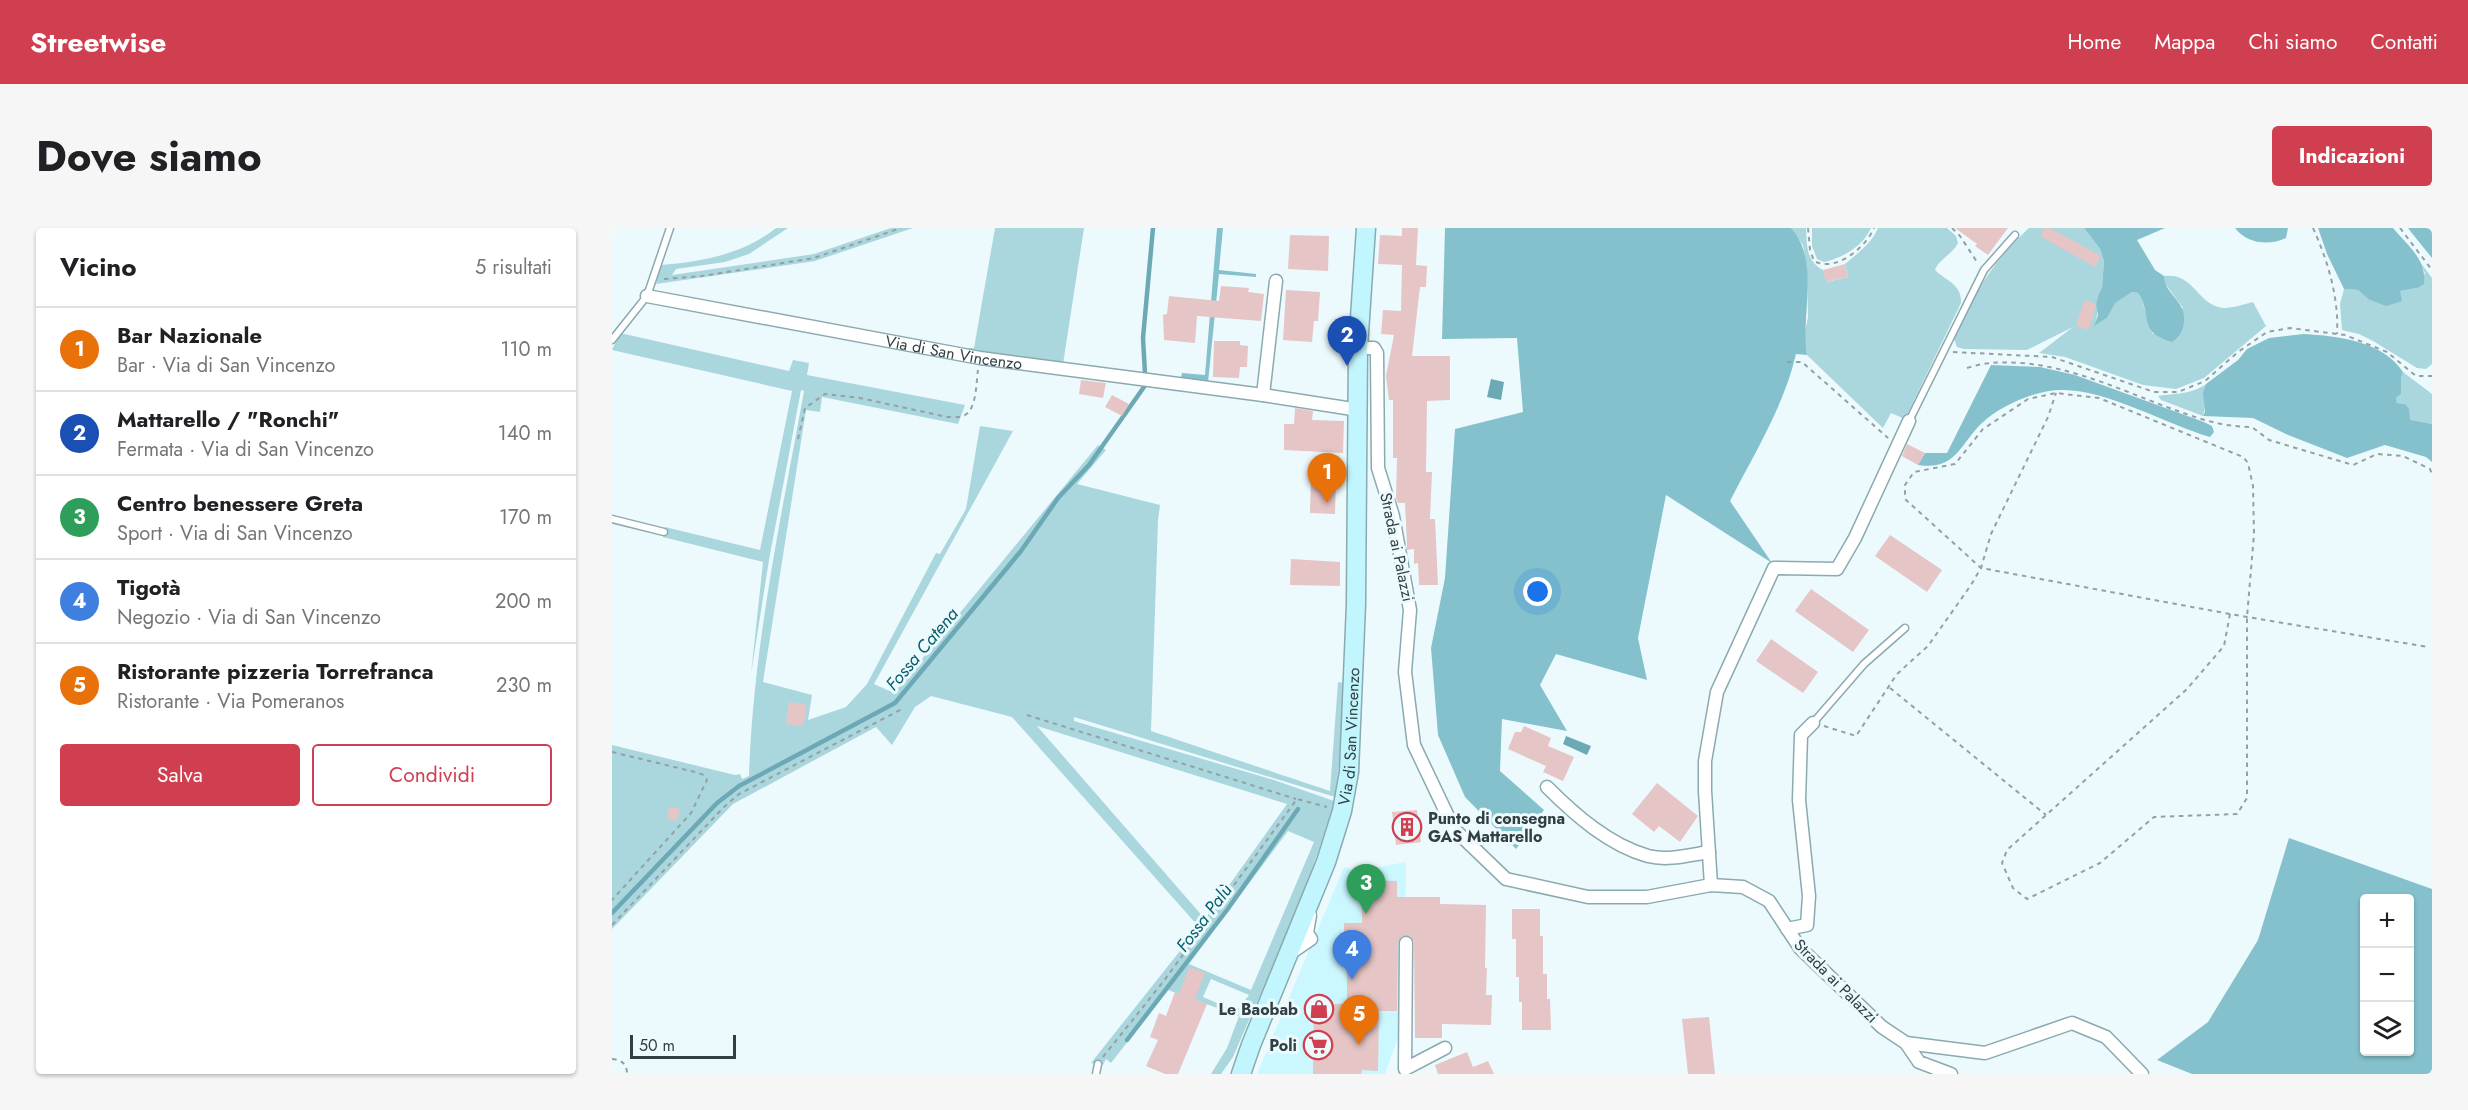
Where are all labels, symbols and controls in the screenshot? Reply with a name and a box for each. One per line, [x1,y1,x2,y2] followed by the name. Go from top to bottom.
[30,22,166,63] text: Streetwise
[2068,27,2121,57] text: Home
[2154,27,2215,57] text: Mappa
[2248,27,2337,57] text: Chi siamo
[2370,27,2438,57] text: Contatti
[36,126,262,187] text: Dove siamo
[2272,126,2432,186] button: Indicazioni
[60,248,137,286] text: Vicino
[475,253,552,282] text: 5 risultati
[1328,316,1366,366] pin: 2
[117,319,262,351] text: Bar Nazionale
[884,329,1024,375] street label: Via di San Vincenzo
[74,335,85,364] text: 1
[500,335,552,364] text: 110 m
[117,351,335,380] text: Bar · Via di San Vincenzo
[117,403,339,435] text: Mattarello / "Ronchi"
[73,419,86,448] text: 2
[498,419,552,448] text: 140 m
[117,435,374,464] text: Fermata · Via di San Vincenzo
[1308,454,1346,503] pin: 1
[117,487,363,519] text: Centro benessere Greta
[1374,490,1420,604] street label: Strada ai Palazzi
[73,503,86,532] text: 3
[499,503,552,532] text: 170 m
[117,519,353,548] text: Sport · Via di San Vincenzo
[117,571,181,603] text: Tigotà
[1523,577,1552,606] your location
[73,587,86,616] text: 4
[495,587,552,616] text: 200 m
[879,602,965,696] water label: Fossa Catena
[117,603,381,632] text: Negozio · Via di San Vincenzo
[117,655,434,687] text: Ristorante pizzeria Torrefranca
[1332,667,1365,807] street label: Via di San Vincenzo
[73,671,86,700] text: 5
[496,671,552,700] text: 230 m
[117,687,344,716] text: Ristorante · Via Pomeranos
[60,744,300,806] button: Salva
[312,744,552,806] button: Condividi
[1428,807,1565,848] place label: Punto di consegna GAS Mattarello
[1391,811,1423,843] building icon: Punto di consegna GAS Mattarello
[1346,864,1386,914] pin: 3
[1170,878,1238,958] water label: Fossa Palù
[2360,894,2414,1056] map controls
[2360,894,2414,948] button: +
[1332,930,1372,980] pin: 4
[1789,934,1883,1028] street label: Strada ai Palazzi
[2360,948,2414,1002] button: −
[1303,993,1335,1025] shop icon: Le Baobab
[1340,996,1378,1045] pin: 5
[1219,998,1298,1021] place label: Le Baobab
[2360,1002,2414,1056] button: layers
[1302,1029,1334,1061] supermarket icon: Poli
[630,1032,736,1060] scale bar
[639,1034,675,1057] text: 50 m
[1269,1034,1297,1057] place label: Poli

